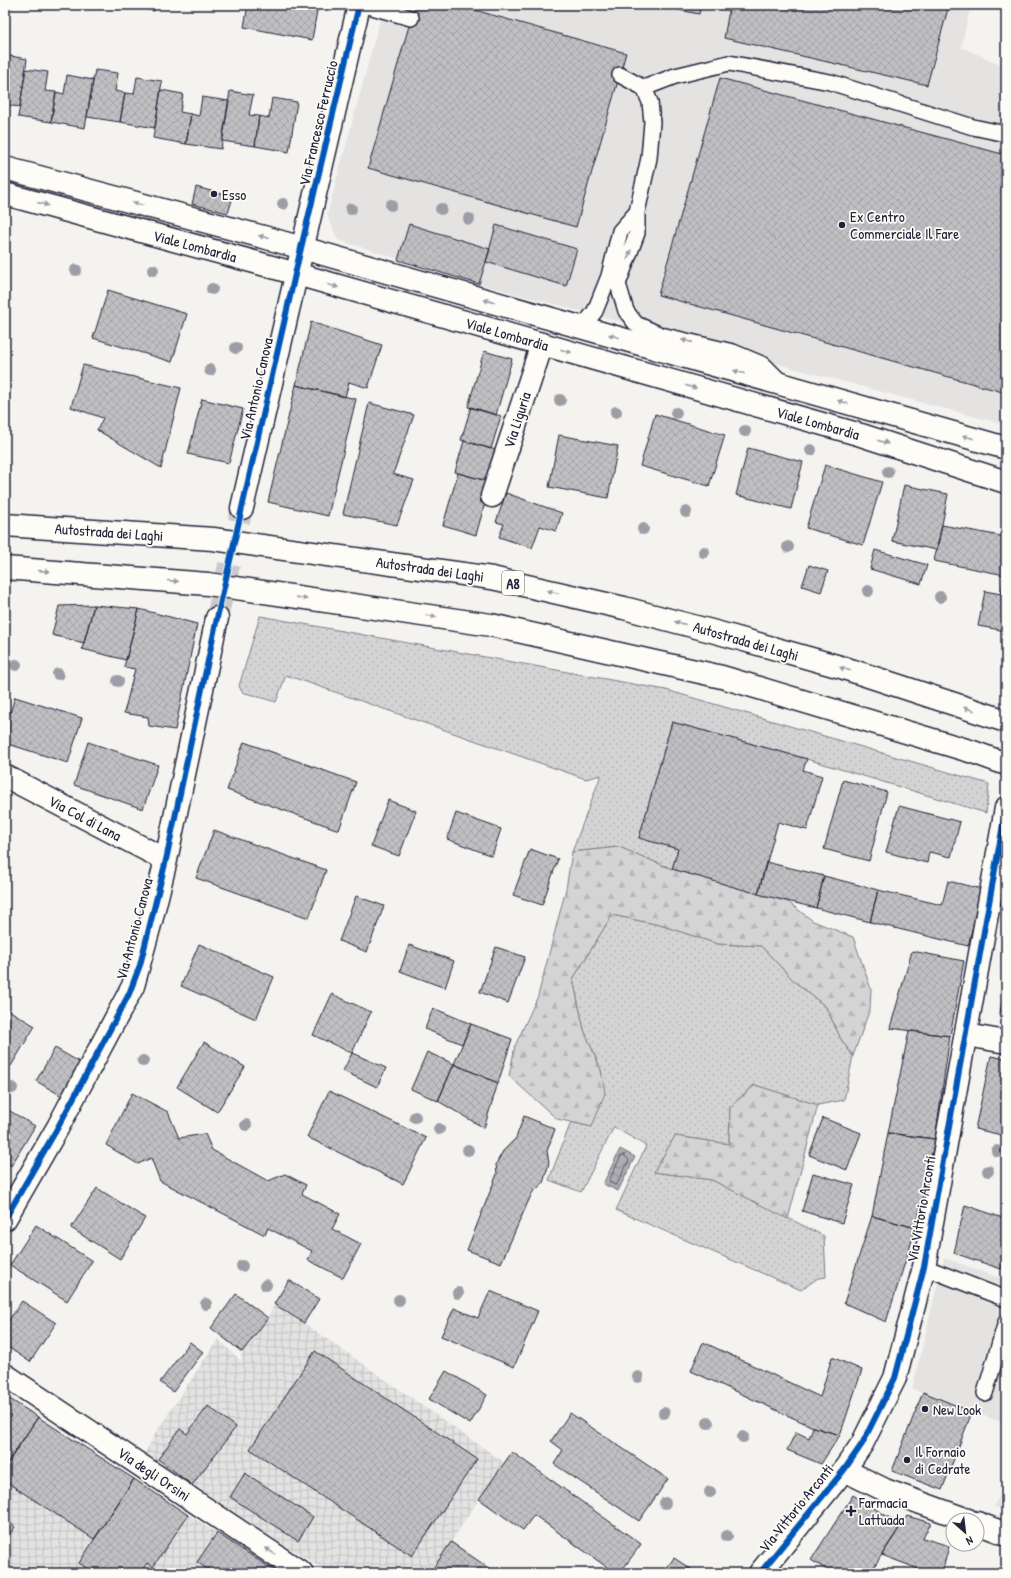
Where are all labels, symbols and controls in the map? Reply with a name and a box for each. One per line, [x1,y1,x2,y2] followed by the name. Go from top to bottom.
[293,58,343,188] street label: Via Francesco Ferruccio
[222,184,246,205] place label: Esso
[209,189,219,199] marker: Esso
[132,200,145,206] one-way arrow
[36,202,49,208] one-way arrow
[850,206,959,244] place label: Ex Centro Commerciale Il Fare
[837,220,847,230] marker: Ex Centro Commerciale Il Fare
[151,225,239,267] street label: Viale Lombardia
[258,234,270,240] one-way arrow
[626,248,632,260] one-way arrow
[327,283,340,289] one-way arrow
[483,298,495,304] one-way arrow
[463,312,551,356] street label: Viale Lombardia
[608,333,620,339] one-way arrow
[234,335,278,442] street label: Via Antonio Canova
[680,338,693,344] one-way arrow
[561,348,573,354] one-way arrow
[733,369,745,375] one-way arrow
[686,384,698,390] one-way arrow
[498,389,536,451] street label: Via Liguria
[837,399,849,405] one-way arrow
[774,401,862,445] street label: Viale Lombardia
[962,434,974,440] one-way arrow
[878,440,890,446] one-way arrow
[54,518,164,546] street label: Autostrada dei Laghi
[375,551,485,587] street label: Autostrada dei Laghi
[38,568,50,574] one-way arrow
[502,571,524,595] road number: A8
[167,578,179,585] one-way arrow
[547,589,559,595] one-way arrow
[296,595,308,601] one-way arrow
[425,613,437,619] one-way arrow
[691,616,801,666] street label: Autostrada dei Laghi
[673,619,686,625] one-way arrow
[839,666,851,672] one-way arrow
[963,705,975,711] one-way arrow
[45,790,125,846] street label: Via Col di Lana
[110,876,158,982] street label: Via Antonio Canova
[901,1154,941,1264] street label: Via Vittorio Arconti
[933,1399,981,1420] place label: New Look
[920,1404,930,1414] marker: New Look
[915,1441,971,1479] place label: Il Fornaio di Cedrate
[113,1442,195,1506] street label: Via degli Orsini
[902,1455,912,1465] marker: Il Fornaio di Cedrate
[754,1459,838,1557] street label: Via Vittorio Arconti
[858,1492,908,1530] place label: Farmacia Lattuada
[846,1506,856,1516] marker: Farmacia Lattuada
[945,1512,985,1552] north arrow
[964,1533,976,1548] text: N
[264,1547,275,1555] one-way arrow

